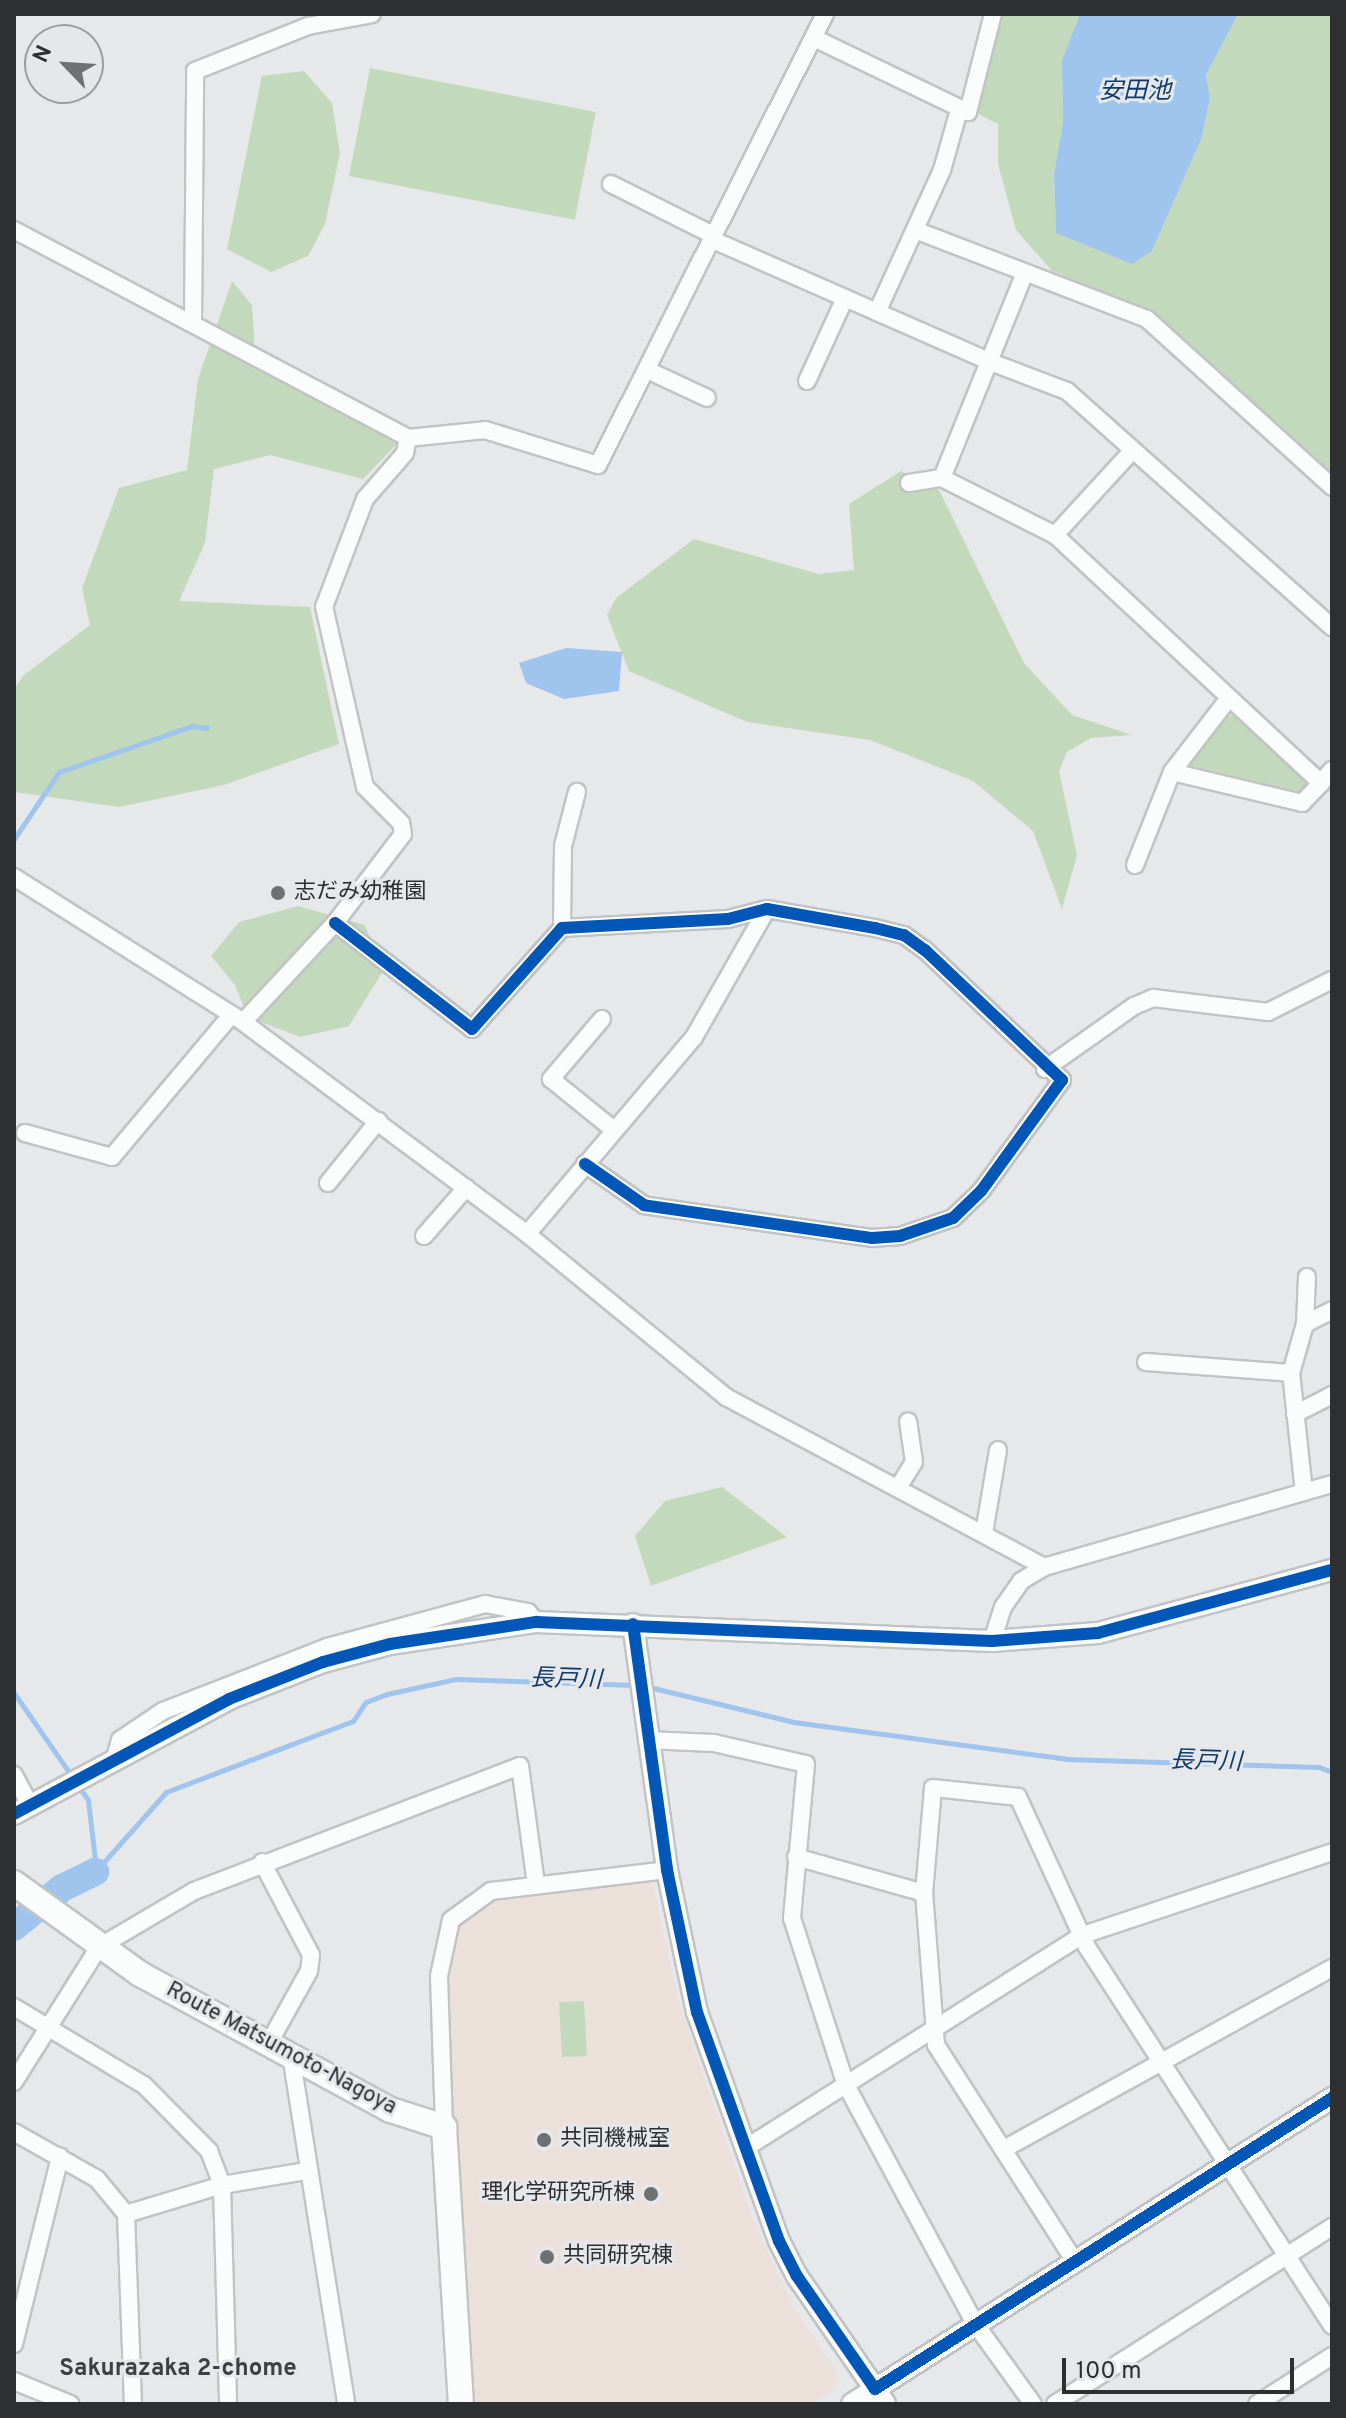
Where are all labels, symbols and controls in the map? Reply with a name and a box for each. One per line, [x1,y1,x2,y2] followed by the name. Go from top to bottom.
[24,24,104,104] north arrow
[28,42,59,67] text: N
[1099,79,1171,107] water label: 安田池
[294,880,426,906] place label: 志だみ幼稚園
[269,884,287,902] marker: 志だみ幼稚園
[530,1665,602,1697] water label: 長戸川
[1170,1747,1242,1779] water label: 長戸川
[161,1977,401,2121] street label: Route Matsumoto-Nagoya
[560,2127,670,2153] place label: 共同機械室
[535,2131,553,2149] marker: 共同機械室
[481,2181,635,2207] place label: 理化学研究所棟
[642,2185,660,2203] marker: 理化学研究所棟
[563,2244,673,2270] place label: 共同研究棟
[538,2248,556,2266] marker: 共同研究棟
[1066,2342,1298,2392] scale bar
[59,2356,297,2384] district label: Sakurazaka 2-chome
[1076,2357,1142,2387] text: 100 m

